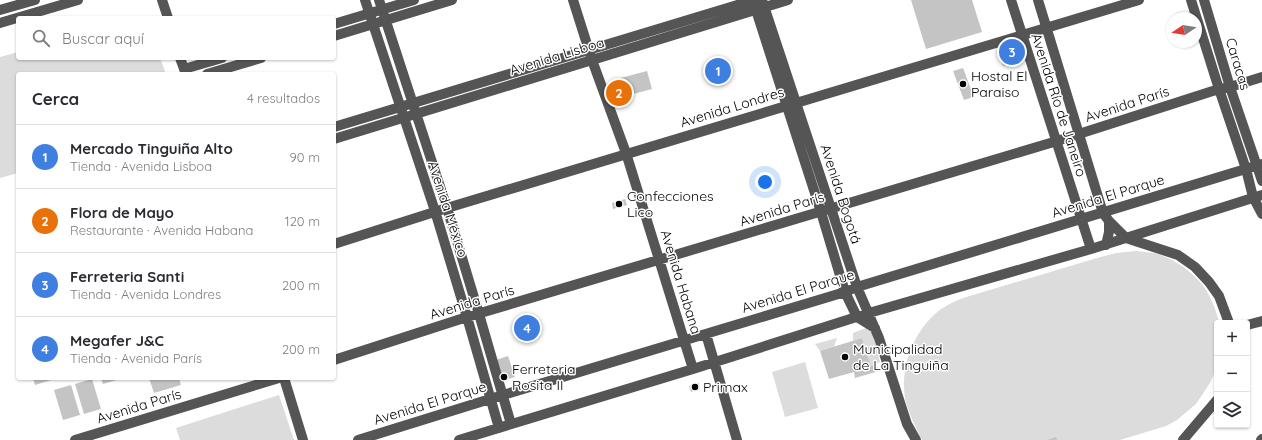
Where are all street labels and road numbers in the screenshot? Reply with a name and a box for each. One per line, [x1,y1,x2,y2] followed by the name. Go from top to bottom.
[1027,31,1091,179] street label: Avenida Río de Janeiro
[507,33,607,79] street label: Avenida Lisboa
[1222,36,1254,92] street label: Caracas
[1083,82,1171,126] street label: Avenida París
[678,83,786,131] street label: Avenida Londres
[816,142,866,246] street label: Avenida Bogotá
[424,158,472,260] street label: Avenida México
[1049,170,1167,222] street label: Avenida El Parque
[738,188,826,230] street label: Avenida París
[657,228,705,336] street label: Avenida Habana
[739,265,857,317] street label: Avenida El Parque
[428,281,516,323] street label: Avenida París
[371,377,489,429] street label: Avenida El Parque
[95,385,183,427] street label: Avenida París

